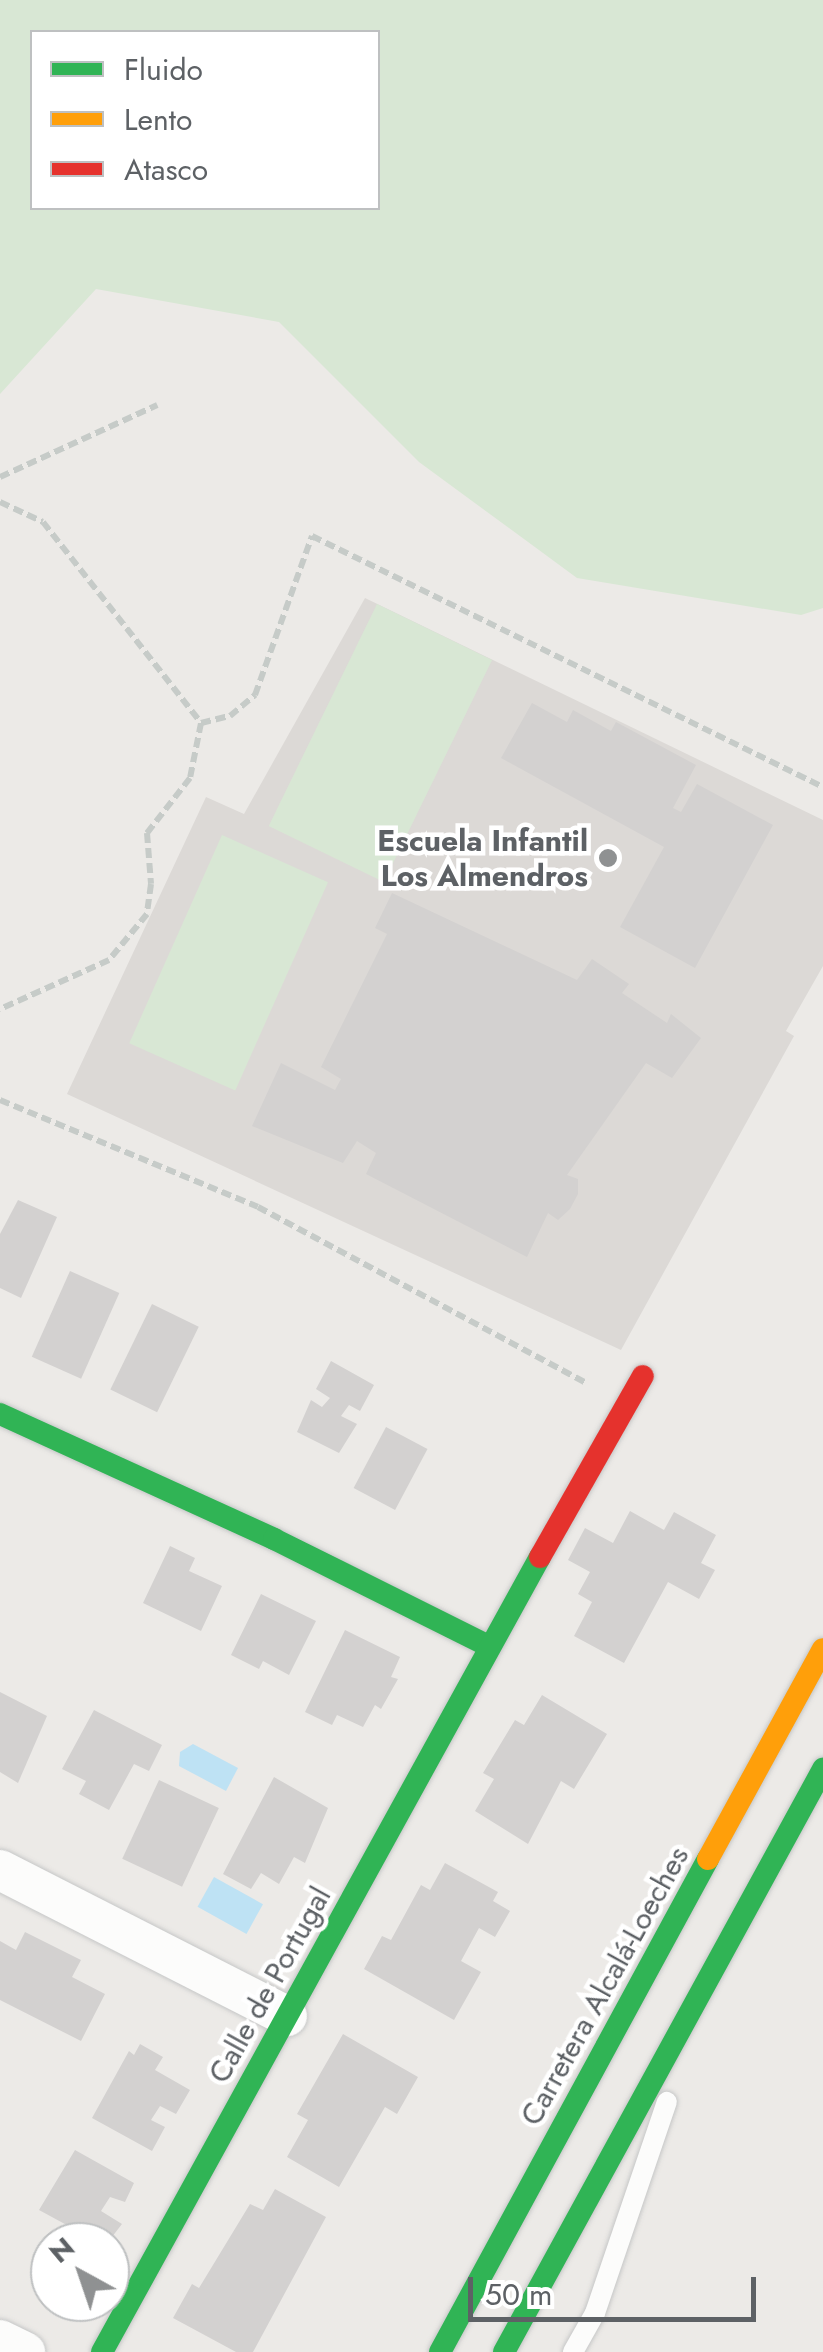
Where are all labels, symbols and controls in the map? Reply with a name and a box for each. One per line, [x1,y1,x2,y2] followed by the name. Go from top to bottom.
[30,30,380,210] legend
[124,48,203,91] text: Fluido
[124,98,192,141] text: Lento
[124,148,208,191] text: Atasco
[377,823,588,894] place label: Escuela Infantil Los Almendros
[597,847,619,869] marker: Escuela Infantil Los Almendros
[513,1840,697,2132] street label: Carretera Alcalá-Loeches
[201,1881,339,2089] street label: Calle de Portugal
[30,2222,130,2322] north arrow
[40,2227,83,2273] text: N
[473,2257,760,2319] scale bar
[485,2273,552,2316] text: 50 m

